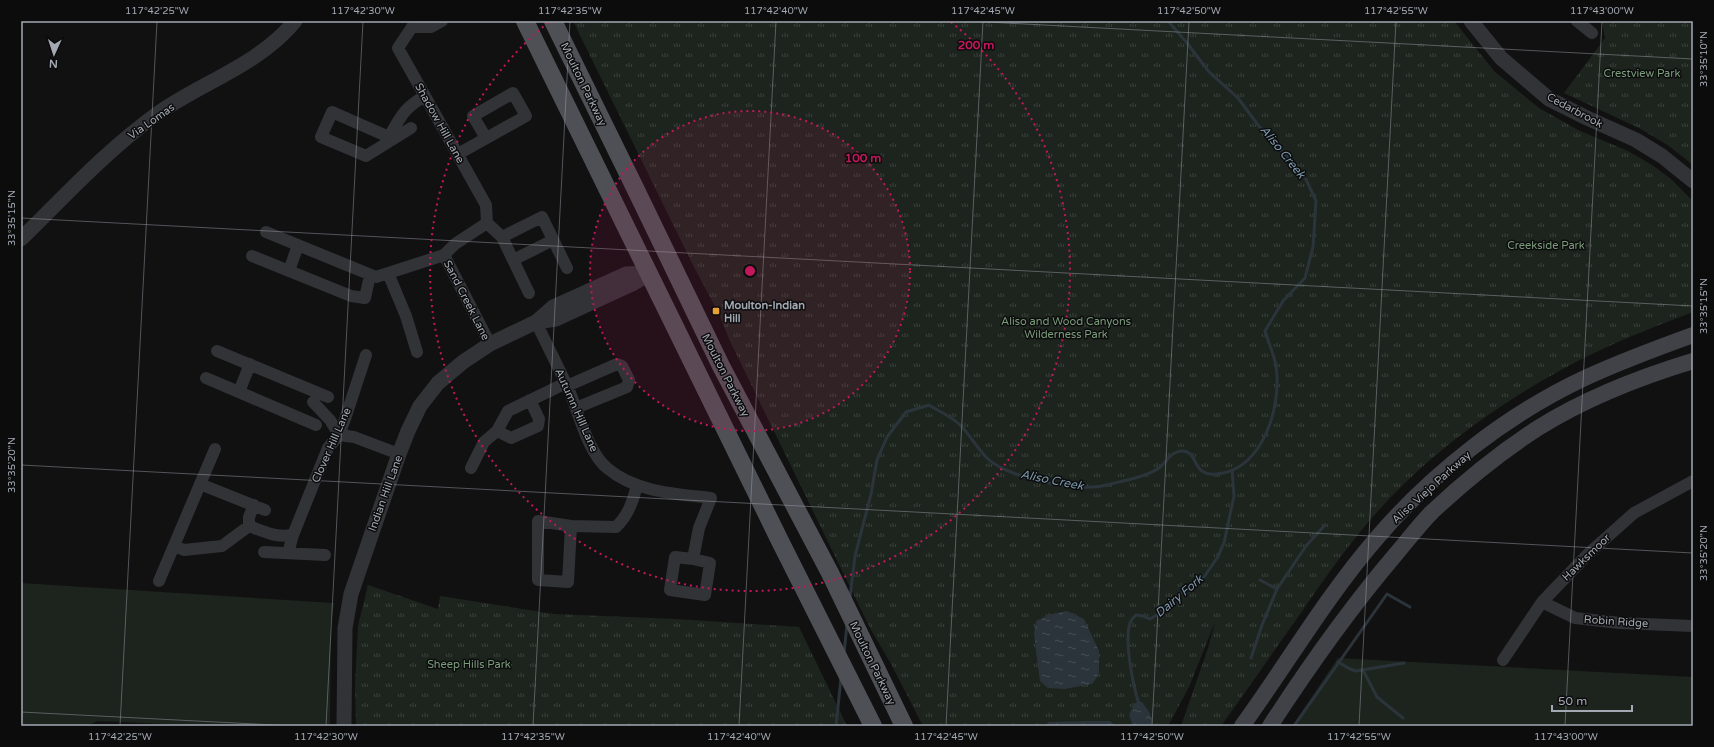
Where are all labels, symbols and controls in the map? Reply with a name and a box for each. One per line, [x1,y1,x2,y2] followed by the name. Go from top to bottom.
[125,5,189,17] text: 117°42'25"W
[331,5,395,17] text: 117°42'30"W
[538,5,602,17] text: 117°42'35"W
[744,5,808,17] text: 117°42'40"W
[951,5,1015,17] text: 117°42'45"W
[1157,5,1221,17] text: 117°42'50"W
[1364,5,1428,17] text: 117°42'55"W
[1570,5,1634,17] text: 117°43'00"W
[1698,31,1710,87] text: 33°35'10"N
[34,34,74,74] north arrow
[958,38,994,52] text: 200 m
[558,40,609,128] street label: Moulton Parkway
[49,57,58,70] text: N
[1603,67,1681,80] park label: Crestview Park
[412,81,467,165] street label: Shadow Hill Lane
[1545,90,1605,131] street label: Cedarbrook
[125,101,177,142] street label: Via Lomas
[1257,123,1309,182] water label: Aliso Creek
[845,151,881,165] text: 100 m
[6,190,18,246] text: 33°35'15"N
[1507,239,1585,252] park label: Creekside Park
[441,258,492,342] street label: Sand Creek Lane
[743,264,757,278] centre of rings
[1698,278,1710,334] text: 33°35'15"N
[724,299,805,325] place label: Moulton-Indian Hill
[711,306,721,316] marker: Moulton-Indian Hill
[1001,315,1131,341] park label: Aliso and Wood Canyons Wilderness Park
[699,332,752,419] street label: Moulton Parkway
[552,366,601,454] street label: Autumn Hill Lane
[309,406,354,485] street label: Clover Hill Lane
[6,437,18,493] text: 33°35'20"N
[1389,449,1473,526] street label: Aliso Viejo Parkway
[366,453,405,533] street label: Indian Hill Lane
[1019,467,1086,493] water label: Aliso Creek
[1698,525,1710,581] text: 33°35'20"N
[1560,531,1614,584] street label: Hawksmoor
[1152,571,1207,620] water label: Dairy Fork
[1583,613,1649,630] street label: Robin Ridge
[847,619,898,707] street label: Moulton Parkway
[427,658,511,671] park label: Sheep Hills Park
[1552,687,1632,713] scale bar
[1558,694,1587,708] text: 50 m
[88,731,152,743] text: 117°42'25"W
[294,731,358,743] text: 117°42'30"W
[501,731,565,743] text: 117°42'35"W
[707,731,771,743] text: 117°42'40"W
[914,731,978,743] text: 117°42'45"W
[1120,731,1184,743] text: 117°42'50"W
[1327,731,1391,743] text: 117°42'55"W
[1534,731,1598,743] text: 117°43'00"W

